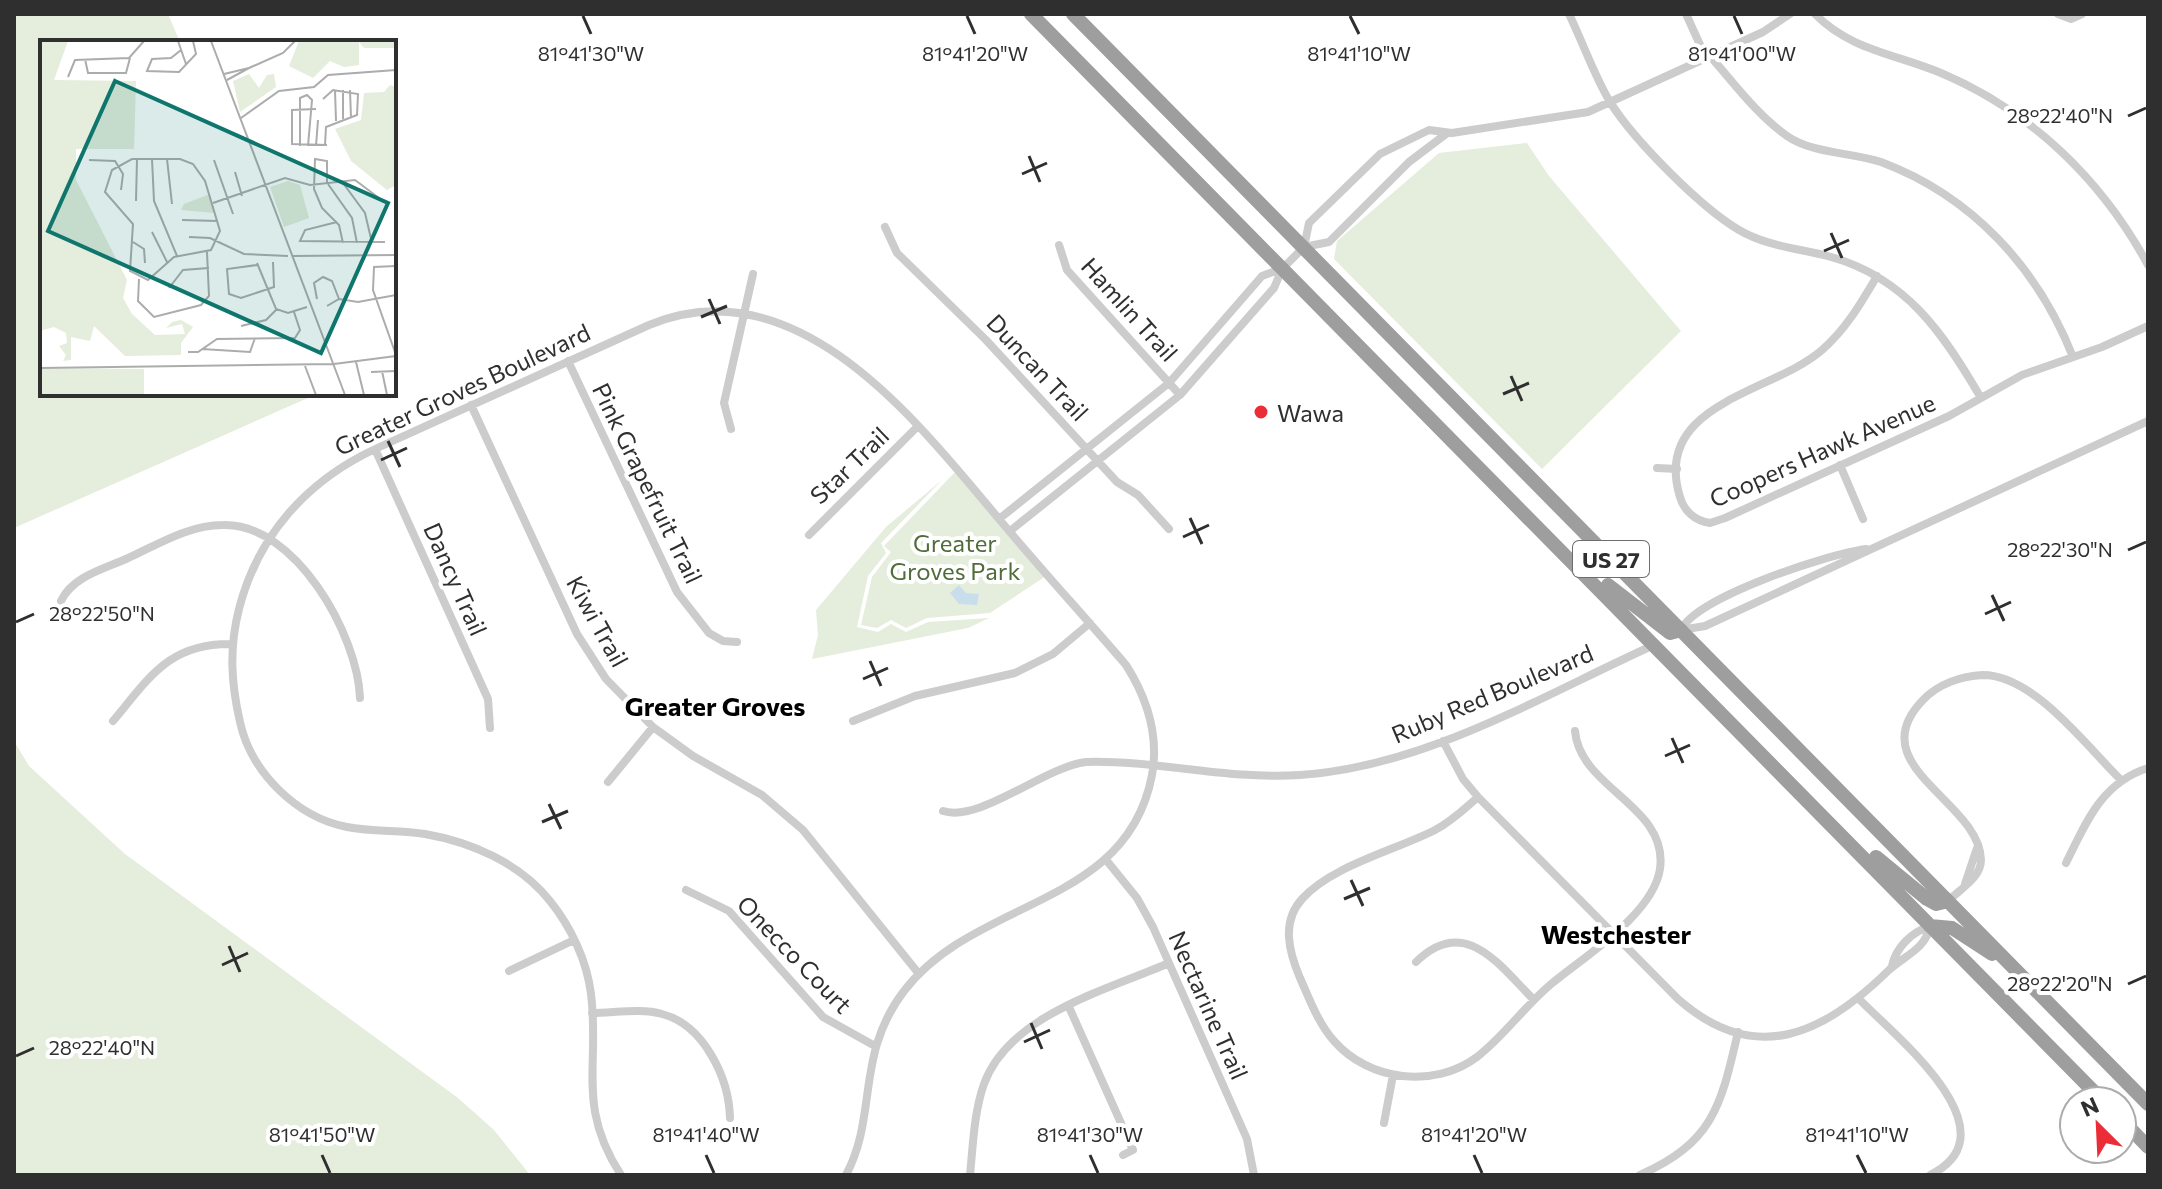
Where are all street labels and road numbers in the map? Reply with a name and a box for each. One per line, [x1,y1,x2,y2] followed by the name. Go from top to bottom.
[1076,251,1184,367] street label: Hamlin Trail
[981,308,1095,426] street label: Duncan Trail
[330,317,594,461] street label: Greater Groves Boulevard
[587,378,709,588] street label: Pink Grapefruit Trail
[1705,387,1939,513] street label: Coopers Hawk Avenue
[804,421,894,509] street label: Star Trail
[418,518,494,640] street label: Dancy Trail
[1573,541,1649,577] road number: US 27
[561,570,635,672] street label: Kiwi Trail
[1387,637,1597,749] street label: Ruby Red Boulevard
[732,889,858,1019] street label: Onecco Court
[1163,926,1255,1084] street label: Nectarine Trail

